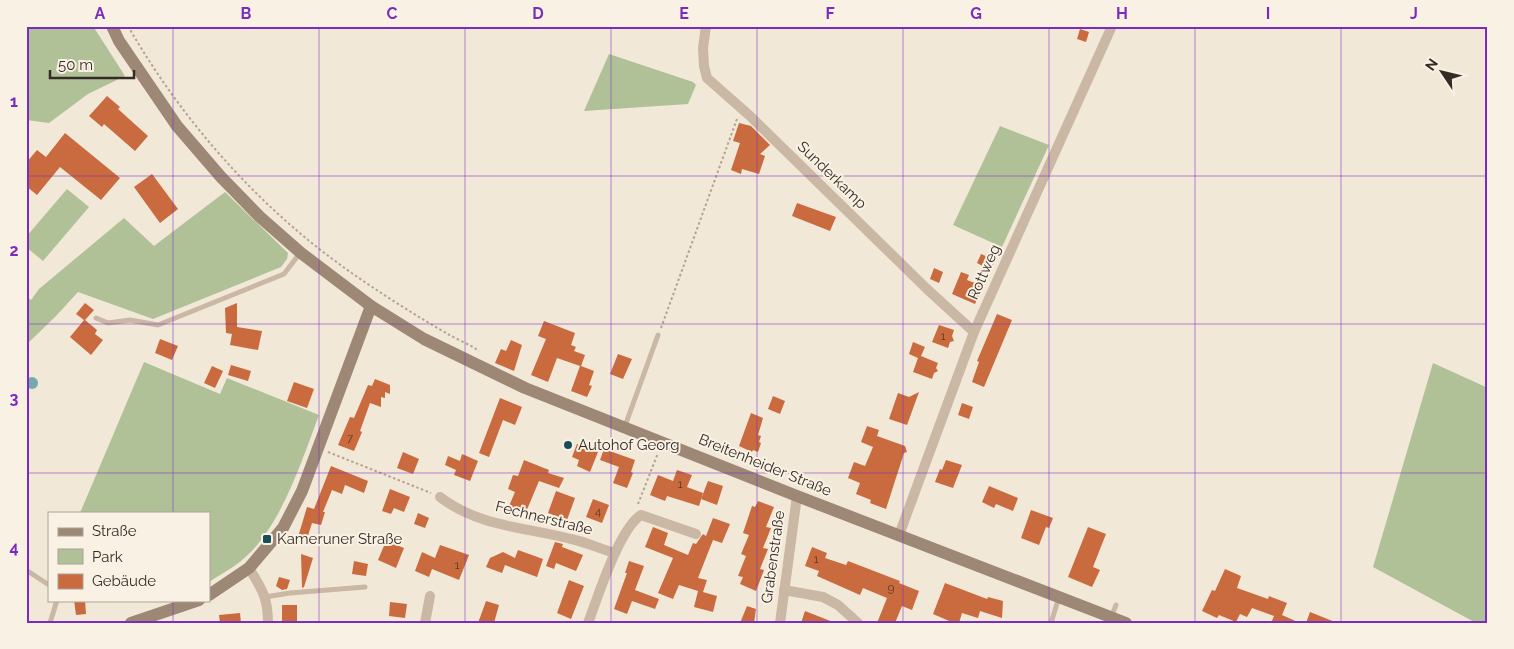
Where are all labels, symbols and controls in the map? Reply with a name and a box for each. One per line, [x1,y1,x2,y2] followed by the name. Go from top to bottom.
[95,4,106,23] text: A
[241,4,252,23] text: B
[387,4,398,23] text: C
[532,4,544,23] text: D
[679,4,689,23] text: E
[825,4,835,23] text: F
[970,4,982,23] text: G
[1116,4,1128,23] text: H
[1266,4,1270,23] text: I
[1410,4,1418,23] text: J
[50,48,134,80] scale bar
[1416,48,1466,98] north arrow
[58,56,93,74] text: 50 m
[1422,56,1441,74] text: N
[10,92,18,111] text: 1
[794,138,870,212] street label: Sunderkamp
[9,241,19,260] text: 2
[964,242,1004,302] street label: Rottweg
[940,329,946,343] house number: 1
[10,389,19,408] text: 3
[696,430,834,500] street label: Breitenheider Straße
[347,431,354,445] house number: 7
[578,436,679,454] place label: Autohof Georg
[562,439,574,451] marker: Autohof Georg
[677,477,683,491] house number: 1
[493,497,595,539] street label: Fechnerstraße
[595,504,602,518] house number: 4
[758,509,788,605] street label: Grabenstraße
[48,512,210,602] legend
[92,522,137,540] text: Straße
[277,530,403,548] place label: Kameruner Straße
[261,533,273,545] marker: Kameruner Straße
[9,538,19,557] text: 4
[92,548,123,566] text: Park
[813,552,819,566] house number: 1
[454,558,460,572] house number: 1
[92,572,156,590] text: Gebäude
[887,581,895,595] house number: 9

